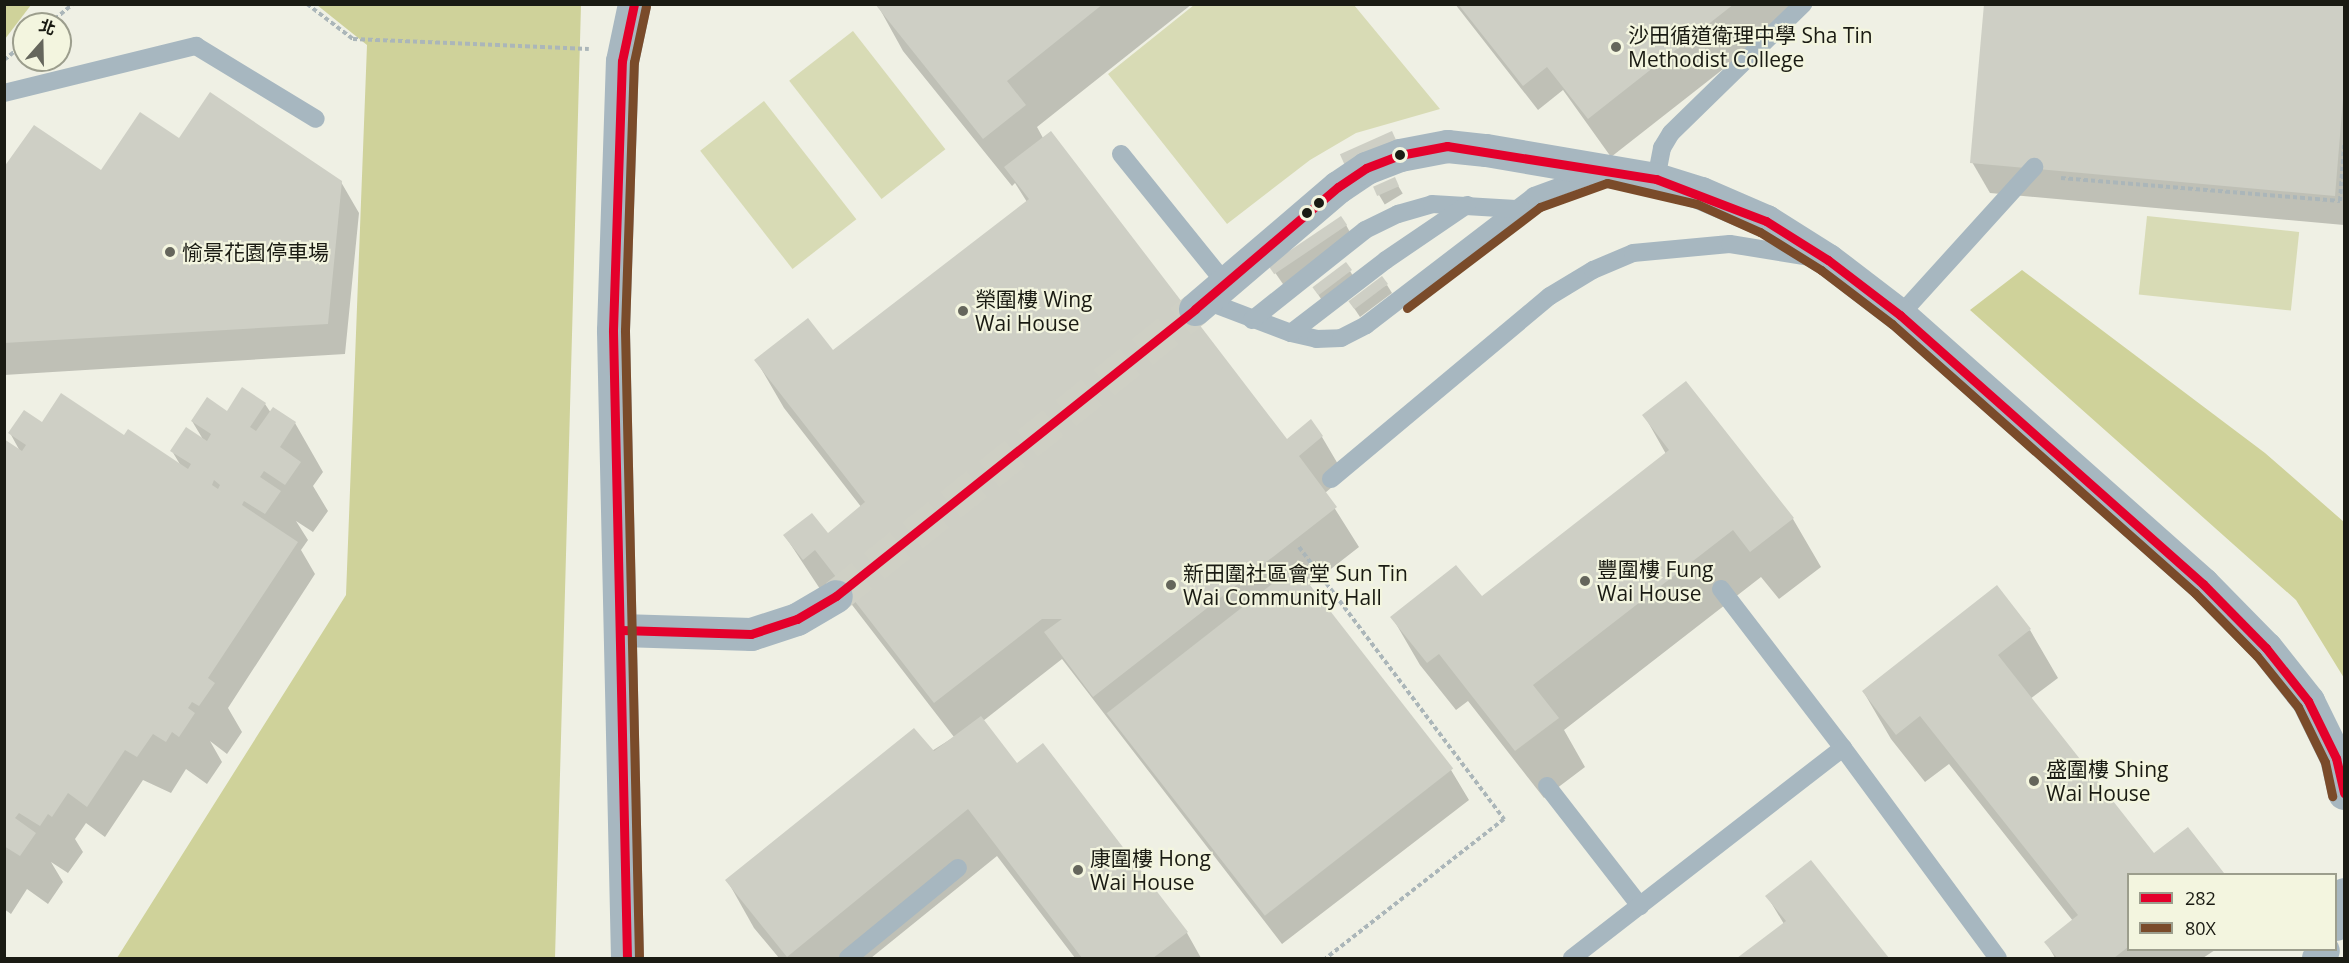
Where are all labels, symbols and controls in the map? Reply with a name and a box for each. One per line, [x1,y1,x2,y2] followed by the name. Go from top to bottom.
[12,12,72,72] north arrow
[36,14,59,40] text: 北
[1628,22,1873,72] place label: 沙田循道衛理中學 Sha Tin Methodist College
[1609,40,1623,54] marker: 沙田循道衛理中學 Sha Tin Methodist College
[1394,149,1406,161] unlabelled marker
[1313,197,1325,209] unlabelled marker
[1301,207,1313,219] unlabelled marker
[182,239,329,265] place label: 愉景花園停車場
[163,245,177,259] marker: 愉景花園停車場
[975,286,1092,336] place label: 榮圍樓 Wing Wai House
[956,304,970,318] marker: 榮圍樓 Wing Wai House
[1597,556,1713,606] place label: 豐圍樓 Fung Wai House
[1183,560,1408,610] place label: 新田圍社區會堂 Sun Tin Wai Community Hall
[1578,574,1592,588] marker: 豐圍樓 Fung Wai House
[1164,578,1178,592] marker: 新田圍社區會堂 Sun Tin Wai Community Hall
[2046,756,2168,806] place label: 盛圍樓 Shing Wai House
[2027,774,2041,788] marker: 盛圍樓 Shing Wai House
[1090,845,1211,895] place label: 康圍樓 Hong Wai House
[1071,863,1085,877] marker: 康圍樓 Hong Wai House
[2127,873,2337,951] legend
[2185,886,2216,910] text: 282
[2185,916,2216,940] text: 80X

